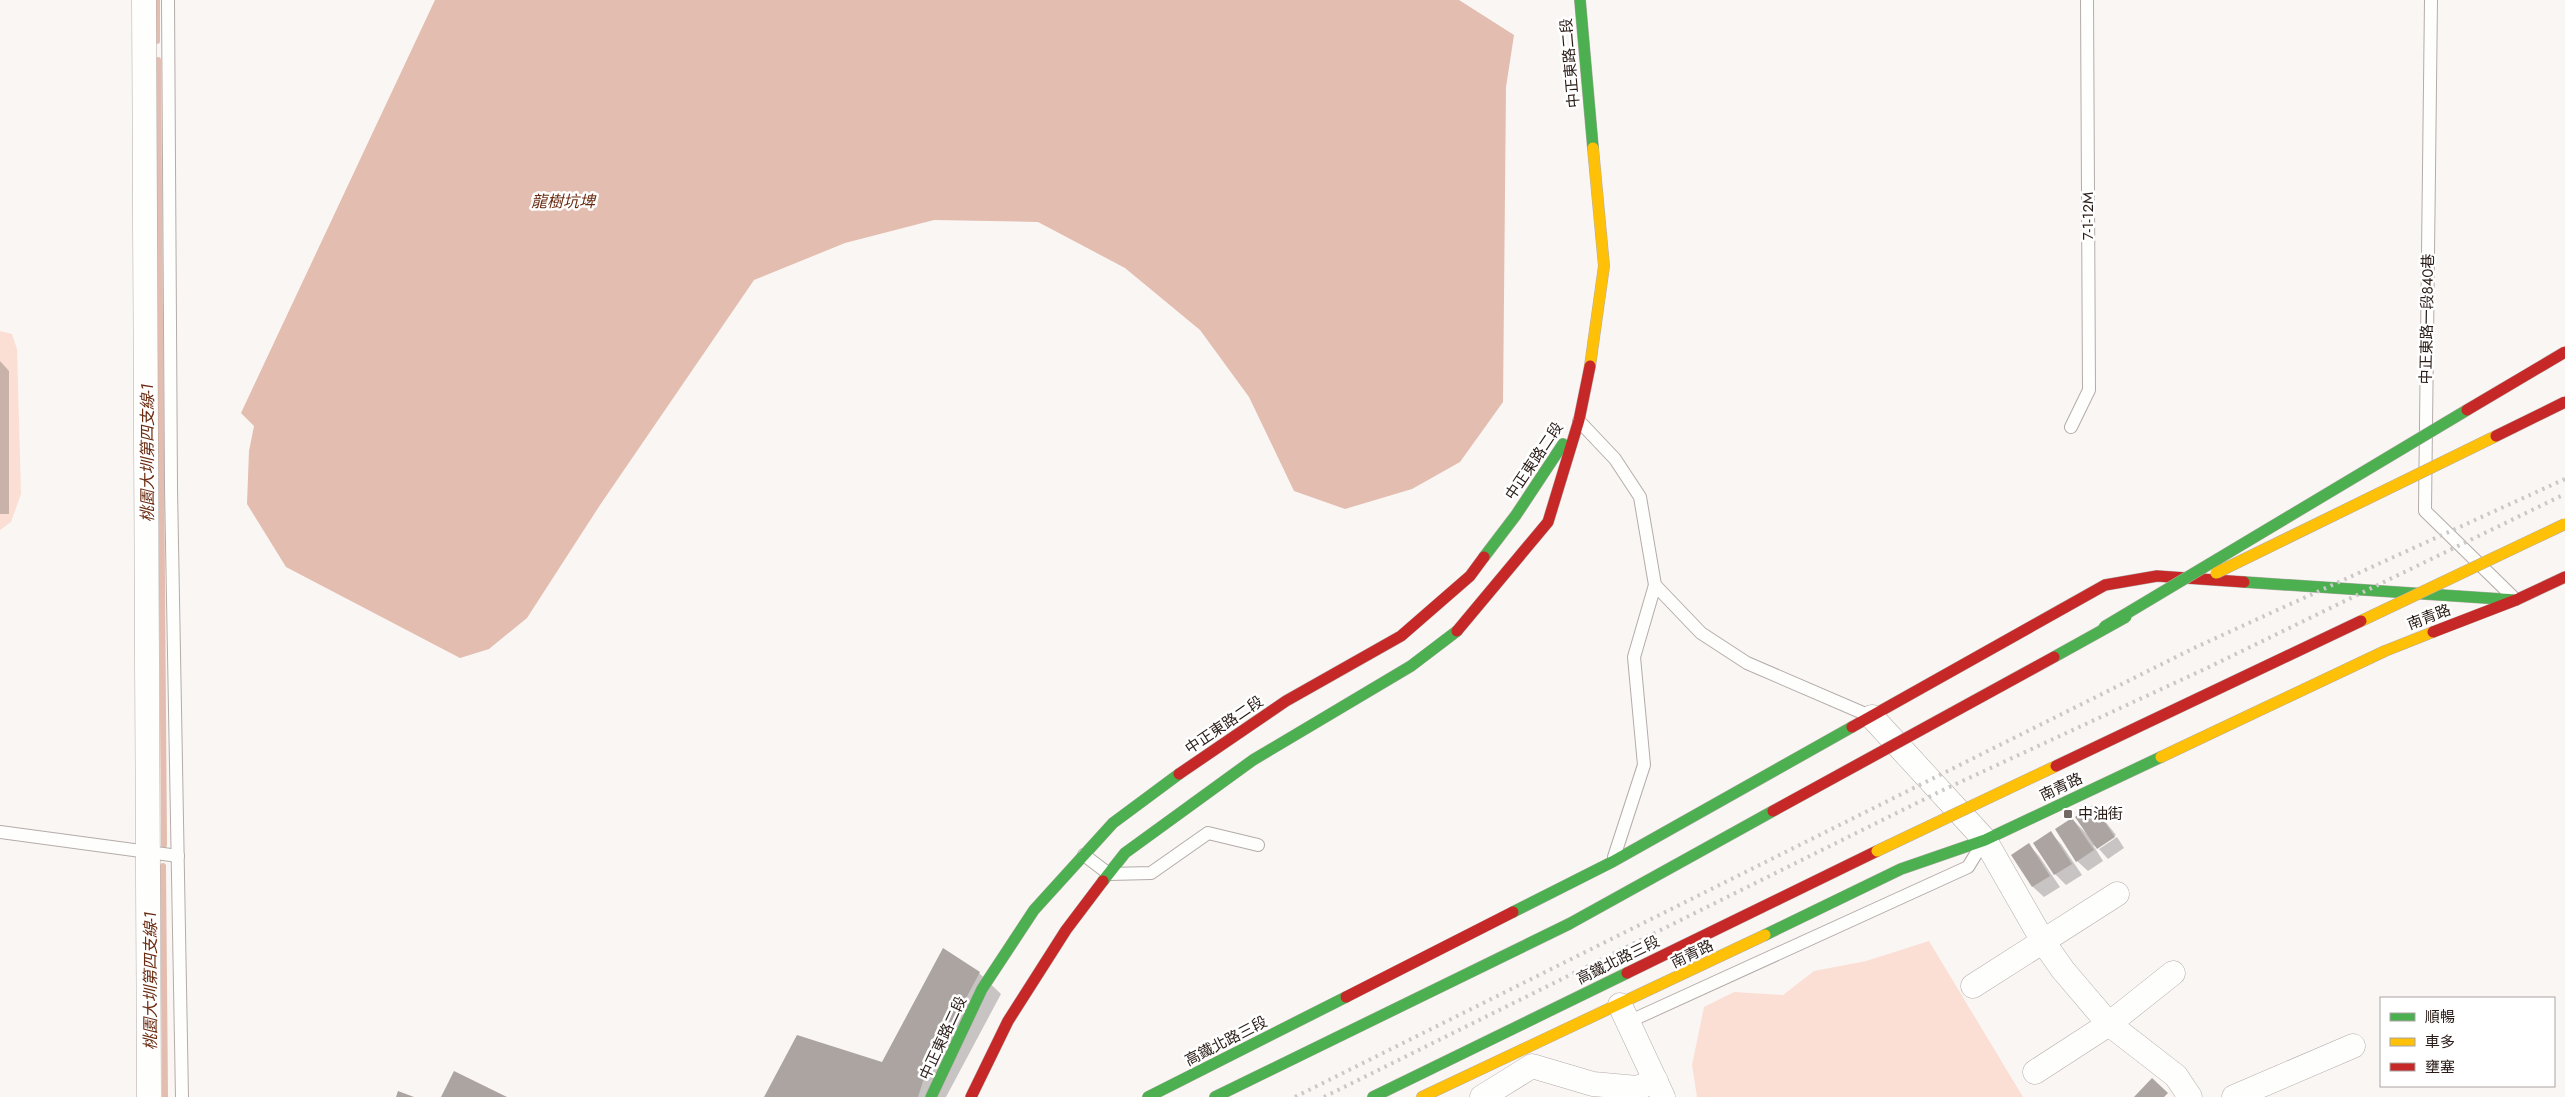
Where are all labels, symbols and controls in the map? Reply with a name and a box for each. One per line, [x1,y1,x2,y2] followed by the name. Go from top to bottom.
[1555,17,1585,109] street label: 中正東路二段
[531,190,597,213] water label: 龍樹坑埤
[2077,192,2099,240] street label: 7-1-12M
[2415,253,2439,385] street label: 中正東路一段840巷
[136,384,159,522] water label: 桃園大圳第四支線-1
[1500,418,1568,504] street label: 中正東路二段
[2404,599,2454,635] street label: 南青路
[1181,691,1267,759] street label: 中正東路二段
[2036,768,2086,806] street label: 南青路
[2078,803,2123,825] place label: 中油街
[2062,808,2074,820] marker: 中油街
[139,912,162,1050] water label: 桃園大圳第四支線-1
[1573,930,1663,990] street label: 高鐵北路三段
[1667,934,1717,974] street label: 南青路
[914,993,972,1083] street label: 中正東路二段
[2380,997,2555,1087] legend
[2425,1006,2455,1028] text: 順暢
[1181,1011,1271,1071] street label: 高鐵北路三段
[2425,1031,2455,1053] text: 車多
[2425,1056,2455,1078] text: 壅塞

